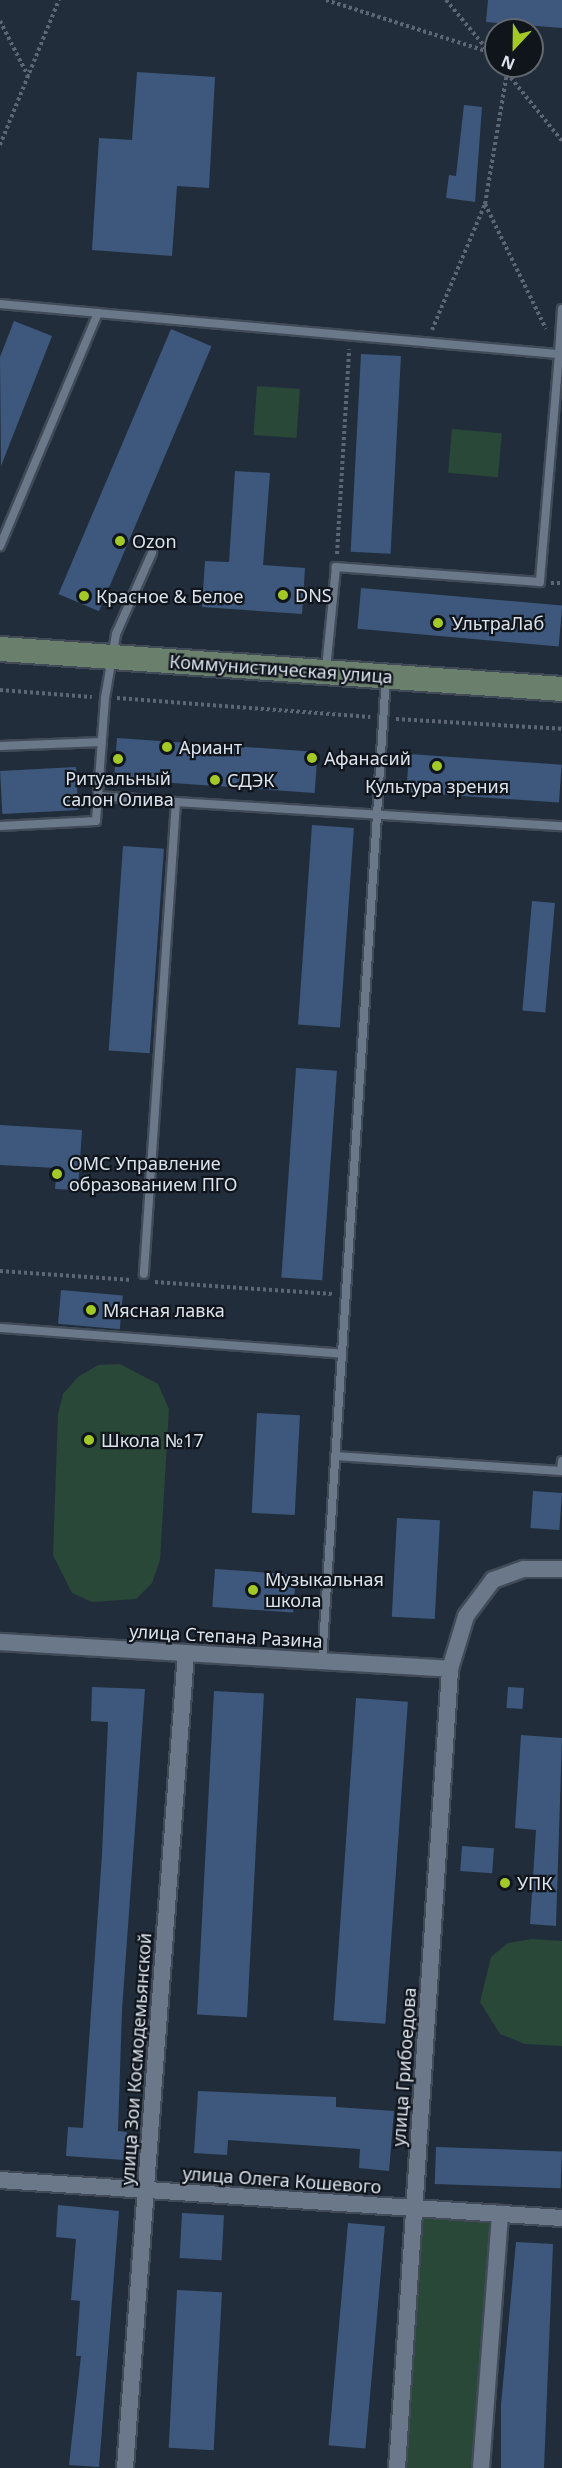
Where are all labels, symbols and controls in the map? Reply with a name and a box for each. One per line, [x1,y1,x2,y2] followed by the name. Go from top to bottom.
[484,18,544,78] north arrow
[498,50,518,75] text: N
[132,530,177,552] place label: Ozon
[113,534,127,548] marker: Ozon
[295,584,332,606] place label: DNS
[96,585,243,607] place label: Красное & Белое
[276,588,290,602] marker: DNS
[77,589,91,603] marker: Красное & Белое
[452,612,544,634] place label: УльтраЛаб
[429,614,447,632] marker: УльтраЛаб
[169,650,393,688] street label: Коммунистическая улица
[179,736,242,758] place label: Ариант
[160,740,174,754] marker: Ариант
[324,747,411,769] place label: Афанасий
[305,751,319,765] marker: Афанасий
[111,752,125,766] marker: Ритуальный салон Олива
[430,759,444,773] marker: Культура зрения
[62,768,174,810] place label: Ритуальный салон Олива
[227,769,275,791] place label: СДЭК
[208,773,222,787] marker: СДЭК
[365,775,509,797] place label: Культура зрения
[69,1153,237,1196] place label: ОМС Управление образованием ПГО
[50,1167,64,1181] marker: ОМС Управление образованием ПГО
[103,1299,225,1321] place label: Мясная лавка
[84,1303,98,1317] marker: Мясная лавка
[101,1429,204,1451] place label: Школа №17
[82,1433,96,1447] marker: Школа №17
[265,1569,384,1612] place label: Музыкальная школа
[246,1583,260,1597] marker: Музыкальная школа
[129,1620,323,1652] street label: улица Степана Разина
[517,1872,553,1894] place label: УПК
[498,1876,512,1890] marker: УПК
[116,1932,156,2186] street label: улица Зои Космодемьянской
[388,1987,420,2147] street label: улица Грибоедова
[182,2162,382,2198] street label: улица Олега Кошевого

